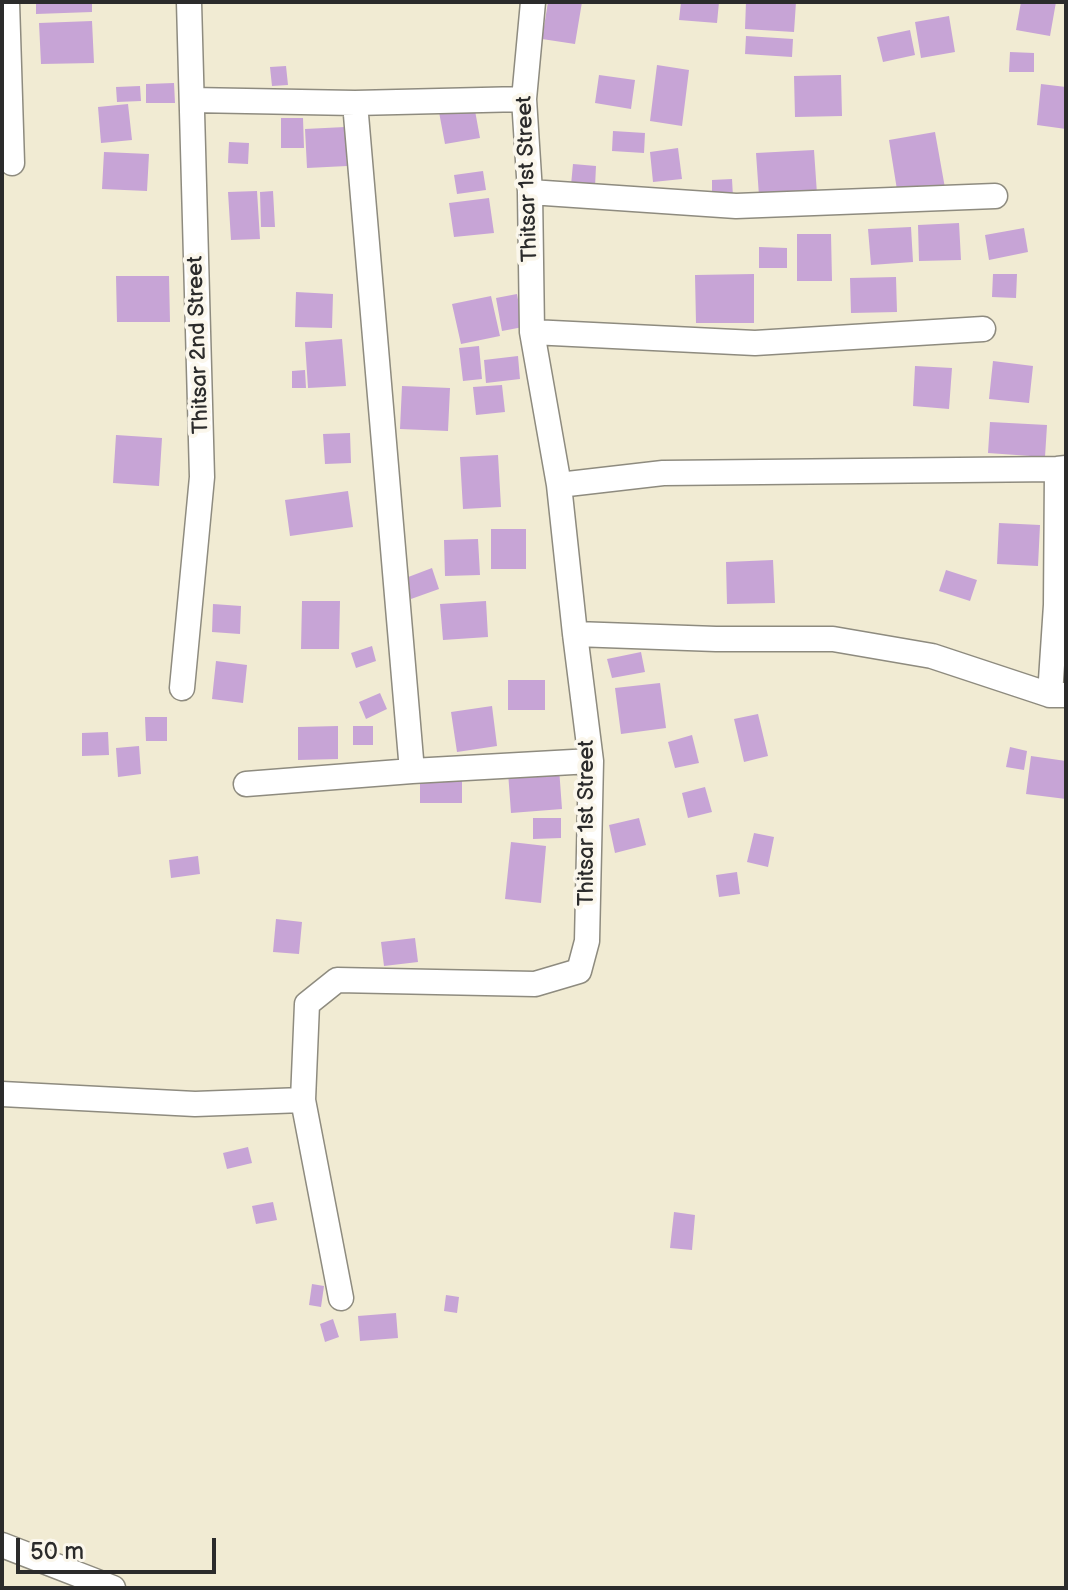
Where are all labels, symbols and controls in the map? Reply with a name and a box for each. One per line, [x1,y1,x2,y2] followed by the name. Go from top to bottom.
[512,95,544,263] street label: Thitsar 1st Street
[183,256,215,434] street label: Thitsar 2nd Street
[574,740,600,906] street label: Thitsar 1st Street
[20,1522,220,1572] scale bar
[30,1537,84,1566] text: 50 m

